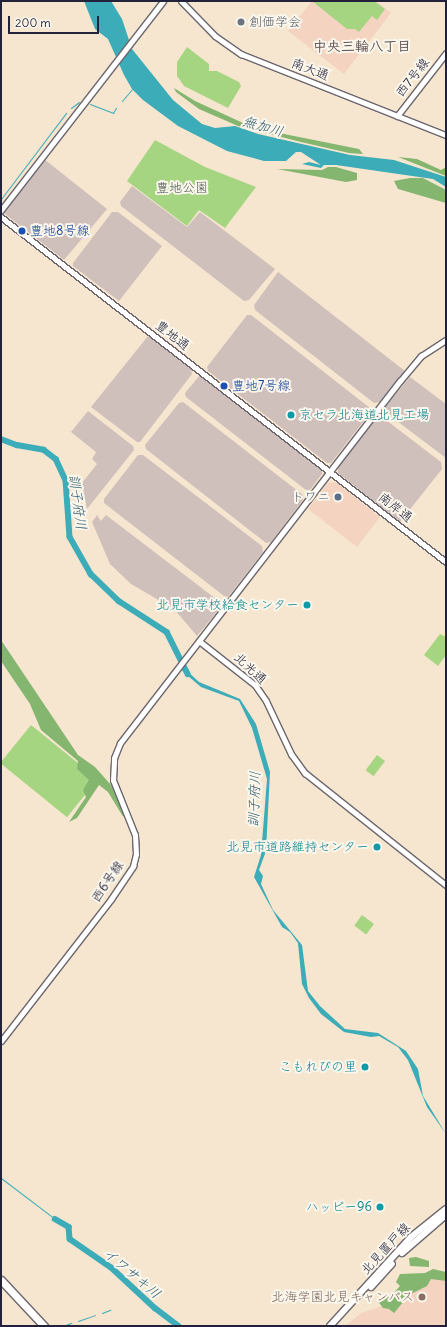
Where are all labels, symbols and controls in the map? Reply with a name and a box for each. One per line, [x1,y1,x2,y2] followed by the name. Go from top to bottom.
[10,8,101,34] scale bar
[249,14,301,30] place label: 創価学会
[15,15,51,30] text: 200 m
[236,17,246,27] marker: 創価学会
[313,38,411,54] district label: 中央三輪八丁目
[393,55,433,101] street label: 西7号線
[289,56,331,84] street label: 南大通
[240,112,286,140] water label: 無加川
[156,180,208,196] park label: 豊地公園
[30,223,89,239] place label: 豊地8号線
[17,226,27,236] marker: 豊地8号線
[152,318,192,354] street label: 豊地通
[232,378,290,394] place label: 豊地7号線
[219,381,229,391] marker: 豊地7号線
[299,407,429,423] place label: 京セラ北海道北見工場
[286,410,296,420] marker: 京セラ北海道北見工場
[66,473,90,531] water label: 訓子府川
[291,489,330,505] place label: トワニ
[375,490,415,526] street label: 南岸通
[333,492,343,502] marker: トワニ
[156,597,299,613] place label: 北見市学校給食センター
[302,600,312,610] marker: 北見市学校給食センター
[230,650,270,688] street label: 北光通
[245,771,263,827] water label: 訓子府川
[226,839,369,855] place label: 北見市道路維持センター
[372,842,382,852] marker: 北見市道路維持センター
[89,858,127,906] street label: 西6号線
[279,1059,357,1075] place label: こもれびの里
[360,1062,370,1072] marker: こもれびの里
[306,1199,372,1215] place label: ハッピー96
[375,1202,385,1212] marker: ハッピー96
[358,1220,414,1278] street label: 北見置戸線
[100,1244,164,1302] water label: イワサキ川
[271,1289,414,1305] place label: 北海学園北見キャンパス
[417,1292,427,1302] marker: 北海学園北見キャンパス

